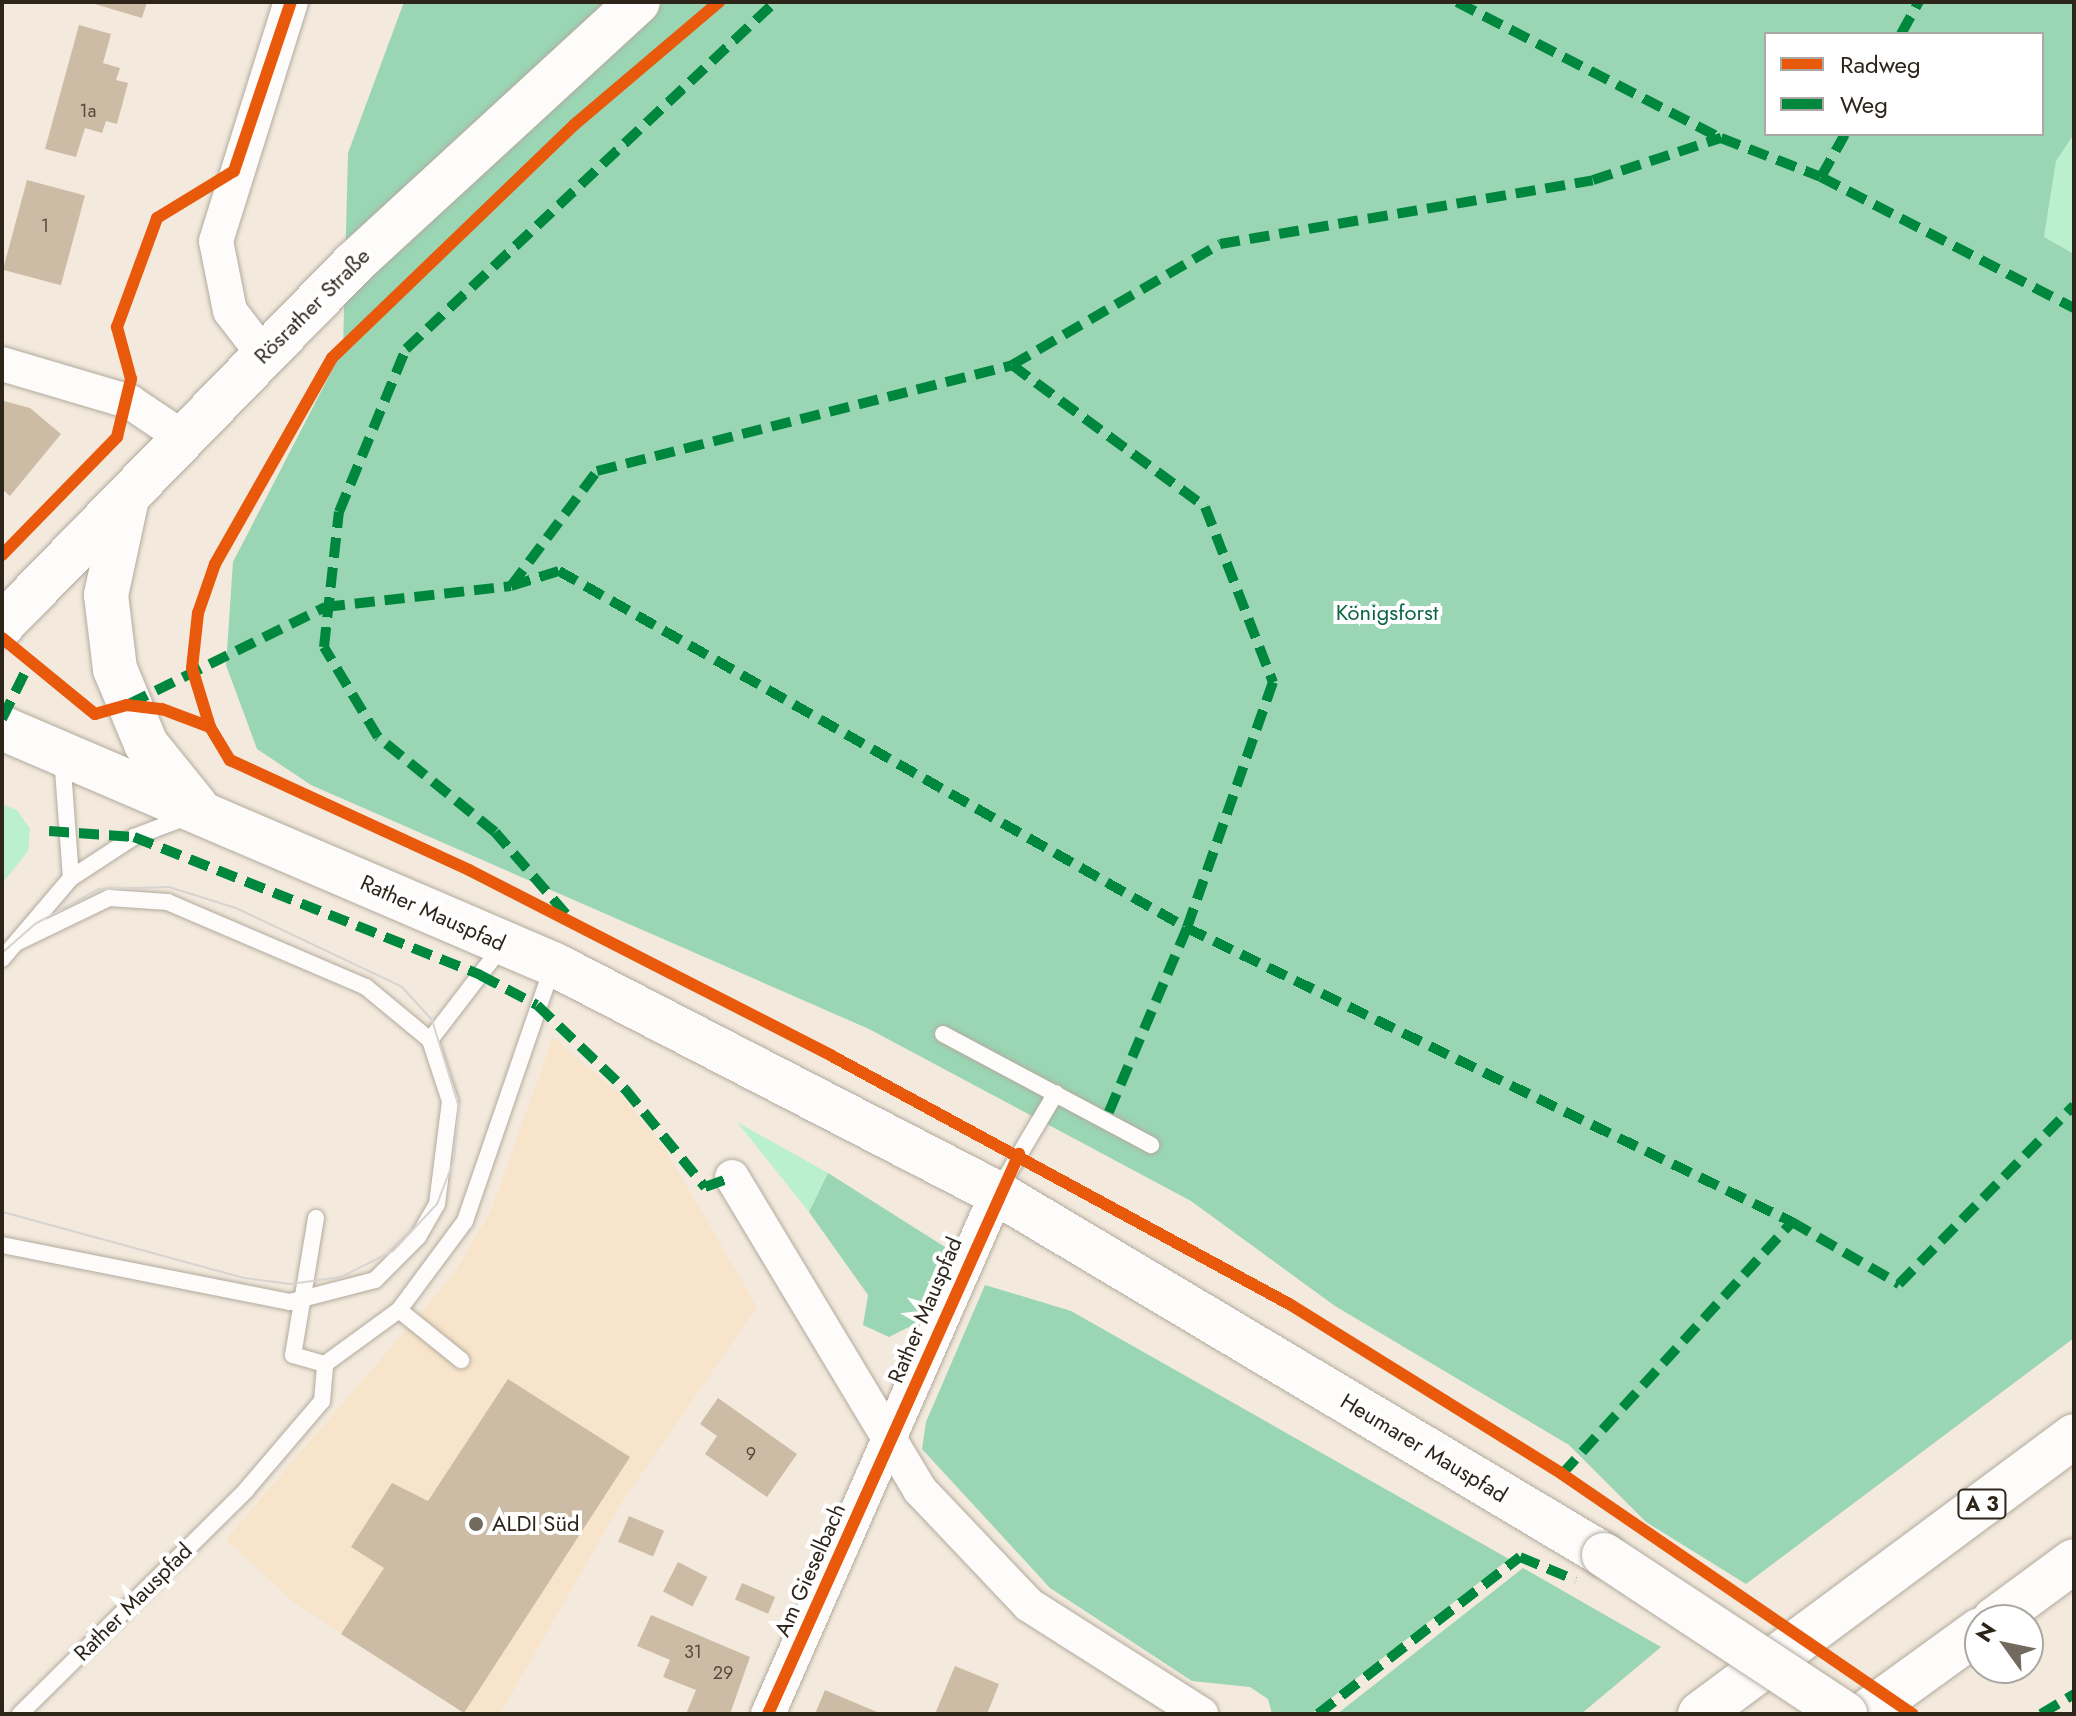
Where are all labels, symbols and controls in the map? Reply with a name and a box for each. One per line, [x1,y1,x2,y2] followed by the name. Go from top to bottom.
[1764,32,2044,136] legend
[1840,47,1921,82] text: Radweg
[1840,87,1888,122] text: Weg
[80,100,96,122] house number: 1a
[41,215,49,237] house number: 1
[249,243,375,369] street label: Rösrather Straße
[1336,600,1438,626] park label: Königsforst
[356,869,510,957] street label: Rather Mauspfad
[882,1233,968,1387] street label: Rather Mauspfad
[1336,1388,1512,1508] street label: Heumarer Mauspfad
[746,1443,756,1465] house number: 9
[1956,1488,2008,1520] road number: A 3
[769,1499,851,1641] street label: Am Gieselbach
[492,1511,580,1537] place label: ALDI Süd
[467,1515,485,1533] marker: ALDI Süd
[69,1538,197,1666] street label: Rather Mauspfad
[1964,1604,2044,1684] north arrow
[1967,1616,2004,1648] text: N
[684,1641,702,1663] house number: 31
[713,1662,733,1684] house number: 29

